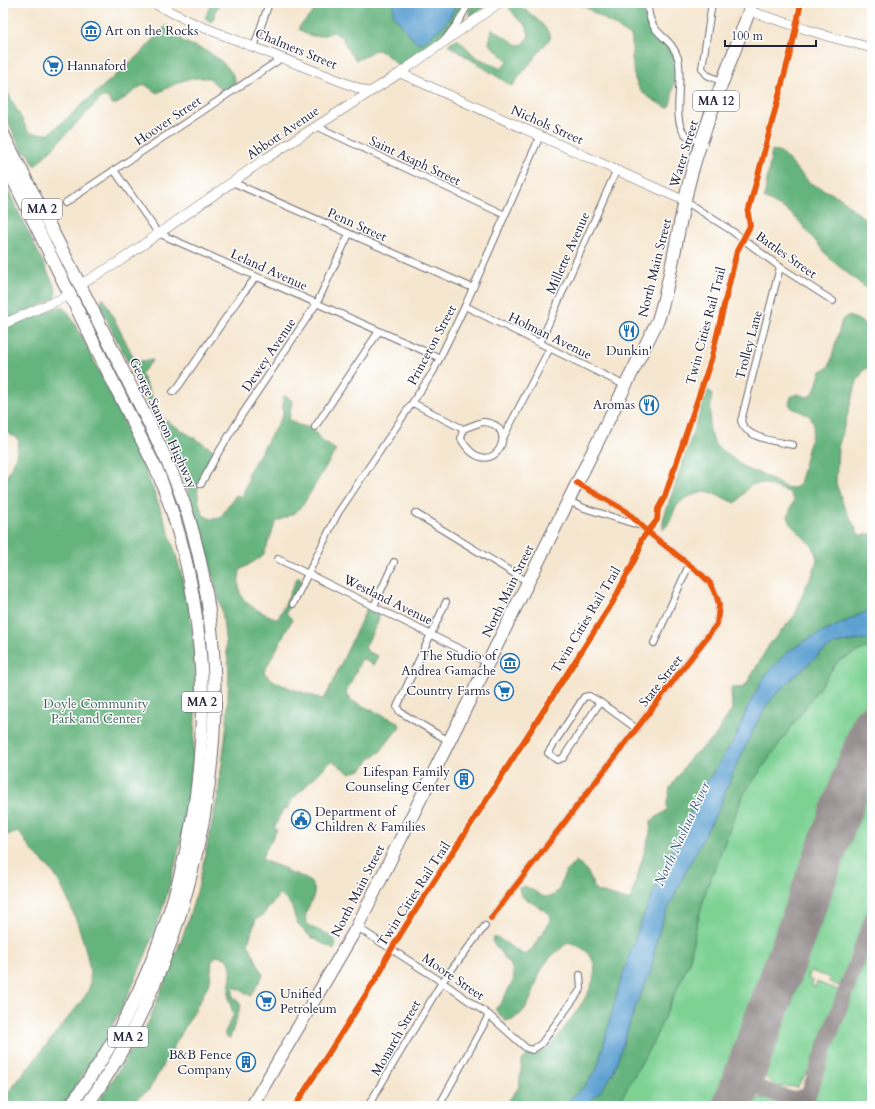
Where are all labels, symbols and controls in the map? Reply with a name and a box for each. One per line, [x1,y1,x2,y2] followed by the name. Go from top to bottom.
[80,20,102,42] museum icon: Art on the Rocks
[105,22,198,40] place label: Art on the Rocks
[725,22,816,48] scale bar
[252,24,340,74] street label: Chalmers Street
[731,28,764,44] text: 100 m
[42,55,64,77] supermarket icon: Hannaford
[67,57,127,75] place label: Hannaford
[693,91,739,111] road number: MA 12
[131,92,205,150] street label: Hoover Street
[508,101,586,149] street label: Nichols Street
[243,102,323,164] street label: Abbott Avenue
[665,118,703,191] street label: Water Street
[366,132,464,190] street label: Saint Asaph Street
[22,199,62,219] road number: MA 2
[324,204,390,246] street label: Penn Street
[542,209,594,297] street label: Millette Avenue
[634,217,676,319] street label: North Main Street
[752,227,820,283] street label: Battles Street
[228,245,310,295] street label: Leland Avenue
[682,264,731,387] street label: Twin Cities Rail Trail
[403,302,461,388] street label: Princeton Street
[505,308,595,364] street label: Holman Avenue
[731,308,767,382] street label: Trolley Lane
[238,315,300,395] street label: Dewey Avenue
[618,320,640,342] restaurant icon: Dunkin'
[606,342,652,360] place label: Dunkin'
[125,355,201,491] street label: George Stanton Highway
[638,394,660,416] restaurant icon: Aromas
[593,396,635,414] place label: Aromas
[478,542,538,640] street label: North Main Street
[547,563,625,677] street label: Twin Cities Rail Trail
[339,570,436,630] street label: Westland Avenue
[401,647,498,680] place label: The Studio of Andrea Gamache
[635,651,687,711] street label: State Street
[499,652,521,674] museum icon: The Studio of Andrea Gamache
[493,680,515,702] supermarket icon: Country Farms
[406,682,490,700] place label: Country Farms
[182,692,222,712] road number: MA 2
[43,695,149,728] park label: Doyle Community Park and Center
[345,763,450,796] place label: Lifespan Family Counseling Center
[453,768,475,790] building icon: Lifespan Family Counseling Center
[650,778,715,889] water label: North Nashua River
[315,803,426,836] place label: Department of Children & Families
[290,808,312,830] public building icon: Department of Children & Families
[373,838,455,950] street label: Twin Cities Rail Trail
[327,842,389,940] street label: North Main Street
[418,949,488,1005] street label: Moore Street
[280,985,337,1018] place label: Unified Petroleum
[255,990,277,1012] supermarket icon: Unified Petroleum
[367,997,425,1079] street label: Monarch Street
[108,1027,148,1047] road number: MA 2
[169,1046,232,1079] place label: B&B Fence Company
[235,1051,257,1073] building icon: B&B Fence Company

